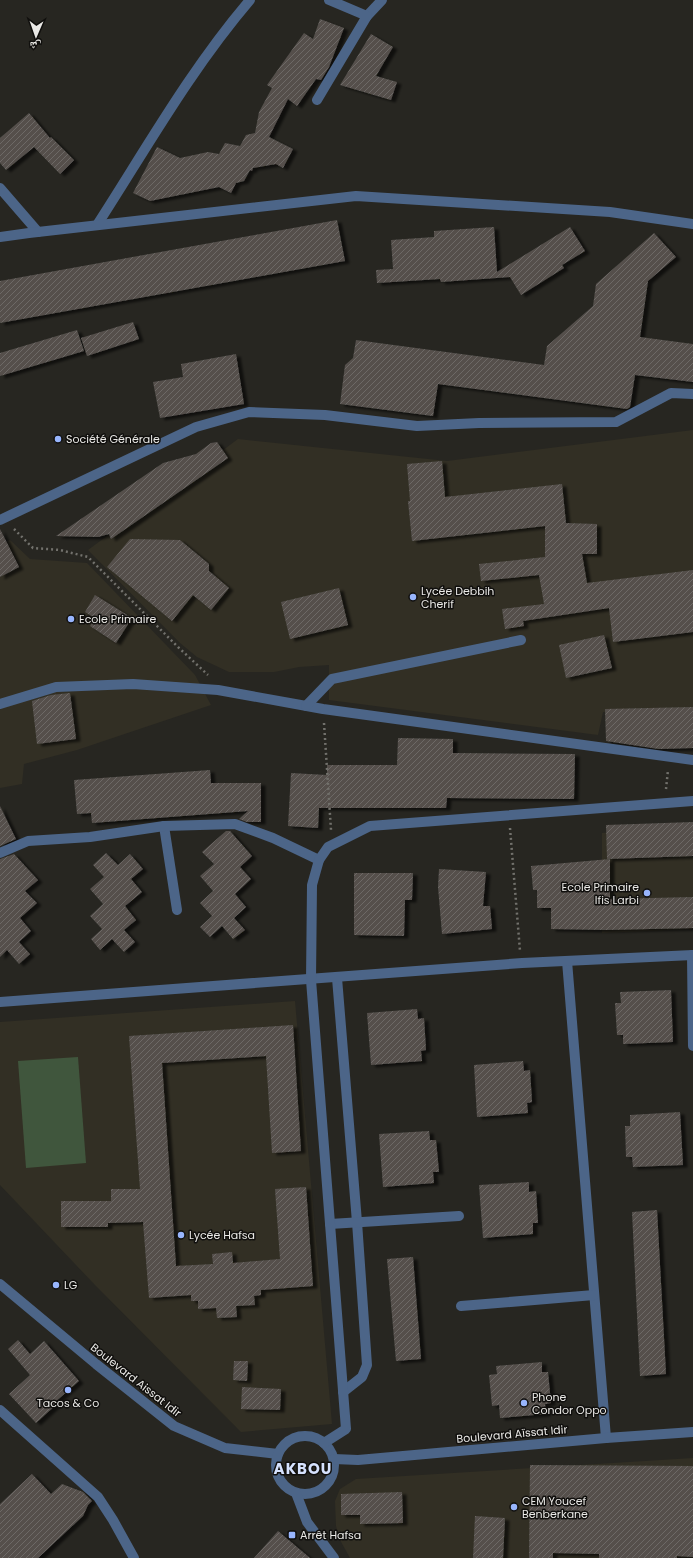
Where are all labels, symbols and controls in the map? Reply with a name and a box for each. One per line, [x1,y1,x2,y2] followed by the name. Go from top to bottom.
[16,16,56,56] north arrow
[29,38,42,54] text: ش
[66,431,160,447] place label: Société Générale
[53,434,63,444] marker: Société Générale
[421,583,494,612] place label: Lycée Debbih Cherif
[408,592,418,602] marker: Lycée Debbih Cherif
[79,611,157,627] place label: Ecole Primaire
[66,614,76,624] marker: Ecole Primaire
[562,879,639,908] place label: Ecole Primaire Ifis Larbi
[642,888,652,898] marker: Ecole Primaire Ifis Larbi
[189,1227,255,1243] place label: Lycée Hafsa
[176,1230,186,1240] marker: Lycée Hafsa
[64,1277,78,1293] place label: LG
[51,1280,61,1290] marker: LG
[87,1339,185,1421] street label: Boulevard Aissat Idir
[63,1385,73,1395] marker: Tacos & Co
[532,1389,607,1418] place label: Phone Condor Oppo
[37,1395,99,1411] place label: Tacos & Co
[519,1398,529,1408] marker: Phone Condor Oppo
[456,1421,568,1447] street label: Boulevard Aïssat Idir
[274,1458,332,1479] district label: AKBOU
[522,1493,588,1522] place label: CEM Youcef Benberkane
[509,1502,519,1512] marker: CEM Youcef Benberkane
[300,1527,361,1543] place label: Arrêt Hafsa
[287,1530,297,1540] marker: Arrêt Hafsa

